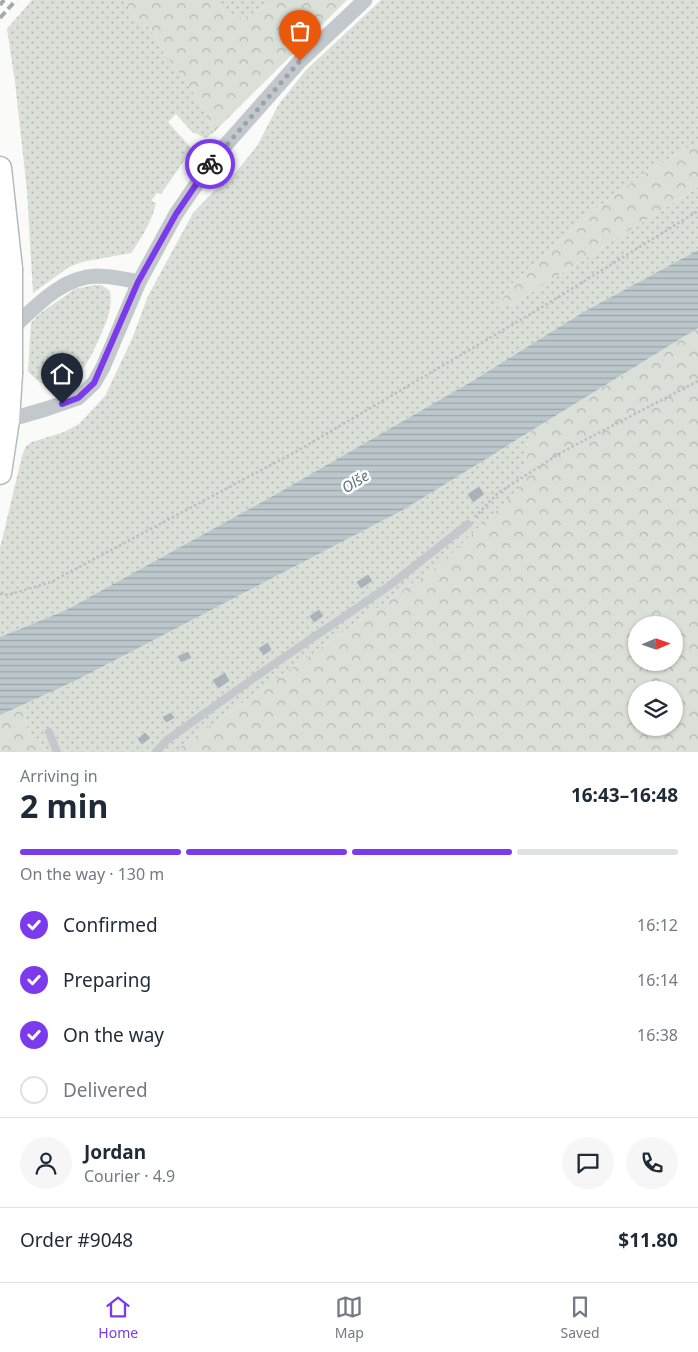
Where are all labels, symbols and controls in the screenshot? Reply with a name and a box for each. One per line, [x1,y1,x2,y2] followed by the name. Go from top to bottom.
[279,10,321,61] pin
[286,17,314,45] icon: bag
[185,139,235,189] courier
[196,150,224,178] icon: bike
[41,353,83,404] pin
[48,360,76,388] icon: home
[338,465,373,497] water label: Olše
[628,616,682,671] north arrow
[628,616,683,736] map controls
[628,681,683,736] button: layers
[20,765,98,787] text: Arriving in
[571,782,678,808] text: 16:43–16:48
[20,784,108,827] text: 2 min
[20,863,164,885] text: On the way · 130 m
[20,911,48,939] icon: check
[63,912,158,938] text: Confirmed
[637,914,678,936] text: 16:12
[20,966,48,994] icon: check
[63,967,151,993] text: Preparing
[637,969,678,991] text: 16:14
[20,1021,48,1049] icon: check
[63,1022,164,1048] text: On the way
[637,1024,678,1046] text: 16:38
[63,1077,148,1103] text: Delivered
[20,1137,72,1189] button: person
[562,1137,614,1189] button: chat
[626,1137,678,1189] button: phone
[84,1139,146,1165] text: Jordan
[84,1165,175,1187] text: Courier · 4.9
[20,1227,133,1253] text: Order #9048
[618,1227,678,1253] text: $11.80
[98,1293,138,1342] tab: Home
[335,1293,364,1342] tab: Map
[561,1293,600,1342] tab: Saved

